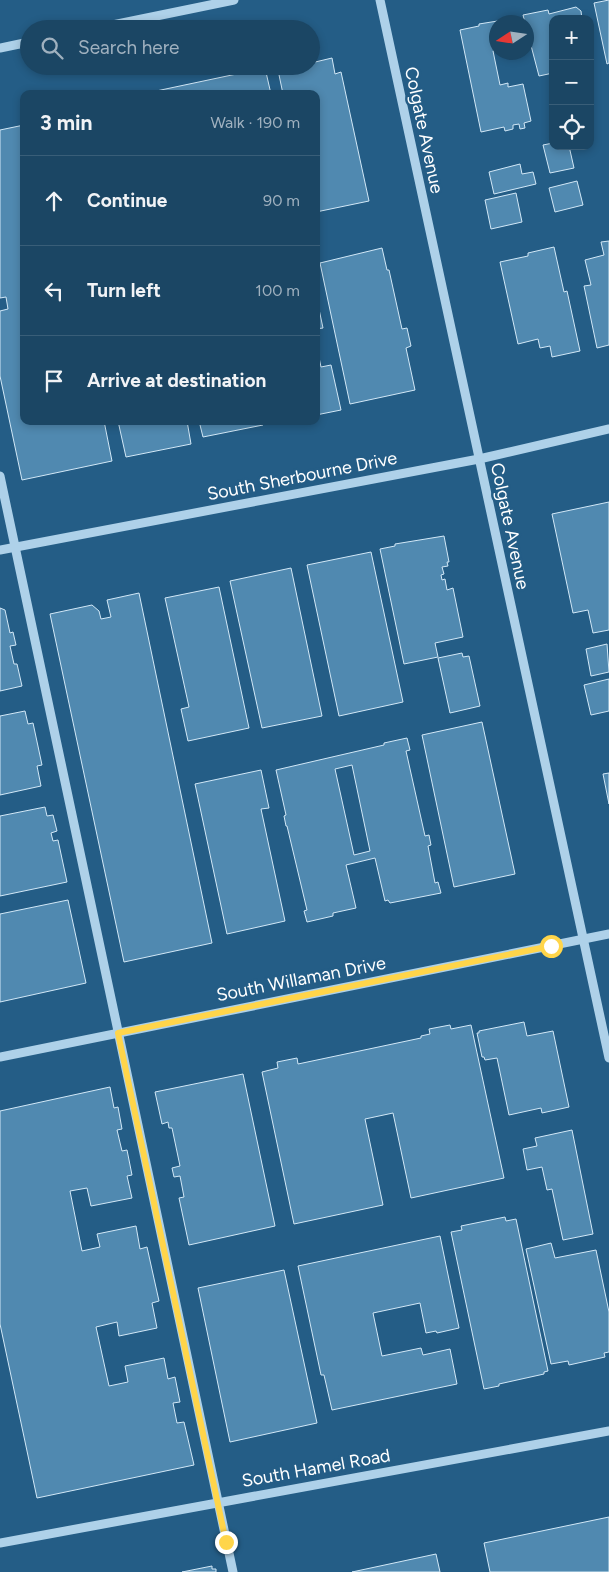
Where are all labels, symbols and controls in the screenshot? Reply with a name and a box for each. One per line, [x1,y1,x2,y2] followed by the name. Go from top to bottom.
[489,15,534,60] north arrow
[549,15,594,150] map controls
[549,15,594,60] button: +
[20,20,320,75] search box
[38,34,66,62] icon: search
[78,36,180,59] text: Search here
[549,60,594,105] button: −
[400,65,448,196] street label: Colgate Avenue
[549,105,594,150] button: locate
[40,110,92,135] text: 3 min
[210,113,300,132] text: Walk · 190 m
[40,187,68,215] icon: ahead
[87,189,167,212] text: Continue
[263,191,300,210] text: 90 m
[40,277,68,305] icon: left
[87,279,161,302] text: Turn left
[255,281,300,300] text: 100 m
[40,367,68,395] icon: arrive
[87,369,266,392] text: Arrive at destination
[205,447,399,505] street label: South Sherbourne Drive
[486,461,534,592] street label: Colgate Avenue
[540,935,563,958] route start
[214,952,388,1006] street label: South Willaman Drive
[240,1444,392,1492] street label: South Hamel Road
[215,1531,238,1554] route end

